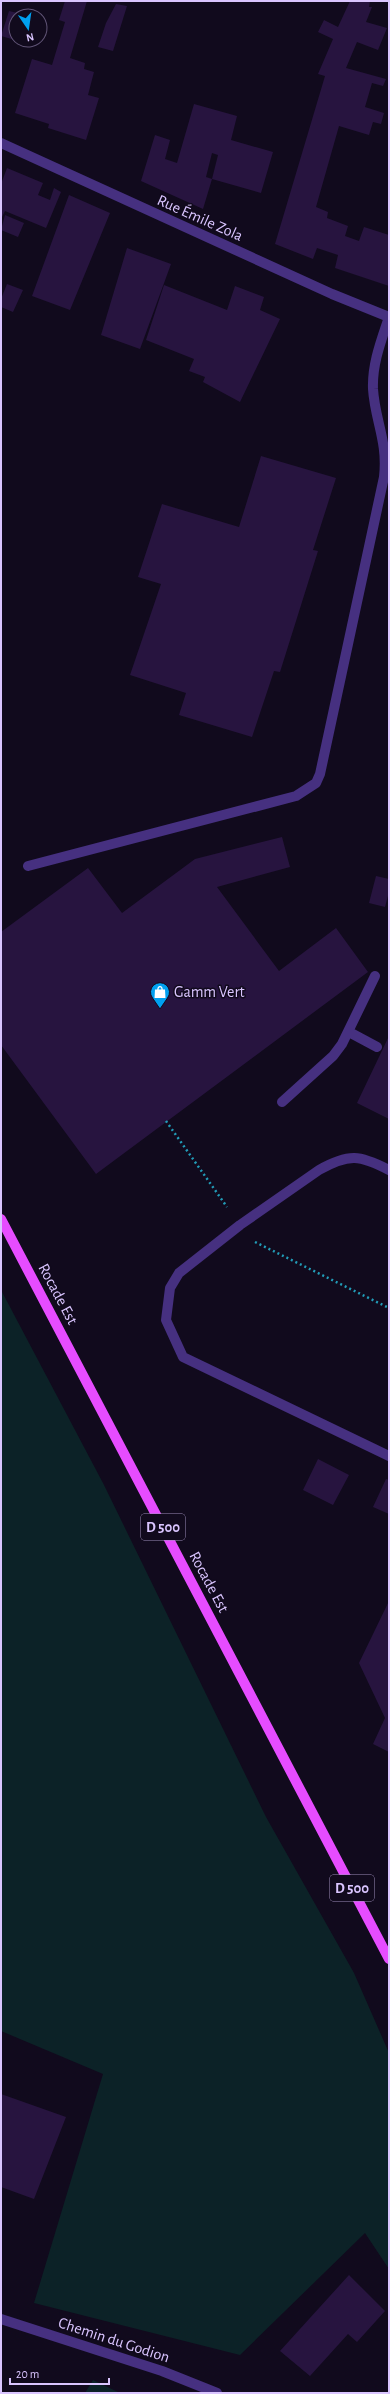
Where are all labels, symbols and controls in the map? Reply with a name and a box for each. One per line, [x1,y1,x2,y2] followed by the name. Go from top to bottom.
[8,8,48,48] north arrow
[25,31,35,43] text: N
[155,190,246,244] street label: Rue Émile Zola
[149,981,171,1009] shop icon: Gamm Vert
[174,984,245,1000] place label: Gamm Vert
[35,1261,81,1327] street label: Rocade Est
[141,1514,185,1540] road number: D 500
[186,1549,232,1615] street label: Rocade Est
[330,1875,374,1901] road number: D 500
[56,2314,172,2366] street label: Chemin du Godion
[10,2360,109,2386] scale bar
[16,2368,39,2380] text: 20 m

